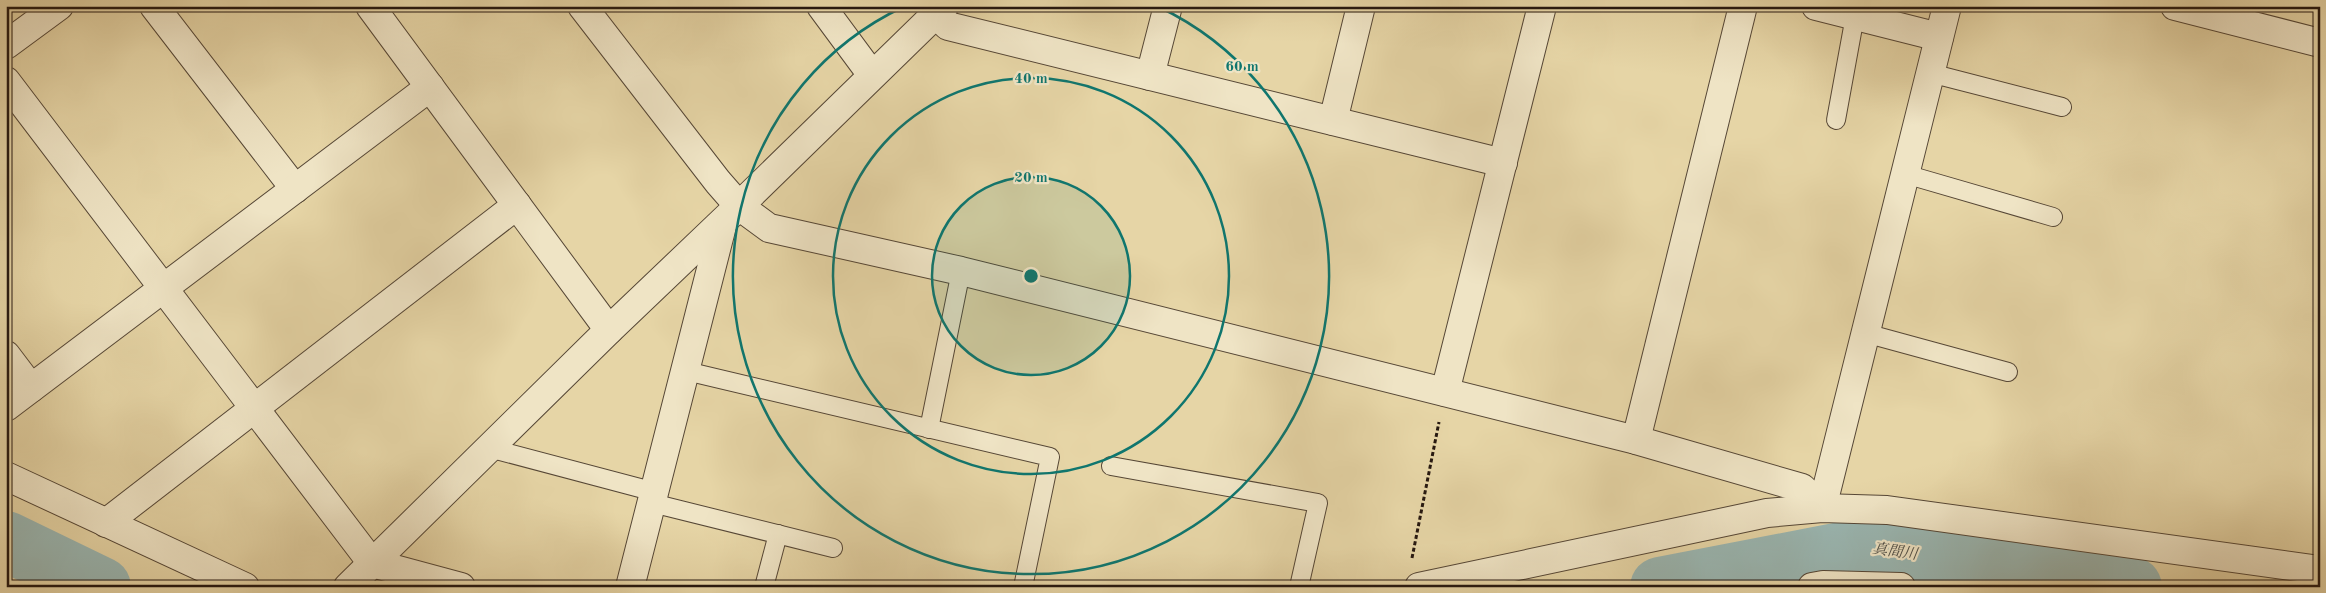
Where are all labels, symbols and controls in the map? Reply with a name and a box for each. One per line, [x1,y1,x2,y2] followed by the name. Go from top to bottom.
[1225,60,1259,75] text: 60 m
[1014,72,1048,87] text: 40 m
[1014,171,1048,186] text: 20 m
[1022,267,1040,285] centre of rings
[1871,540,1920,563] water label: 真間川

